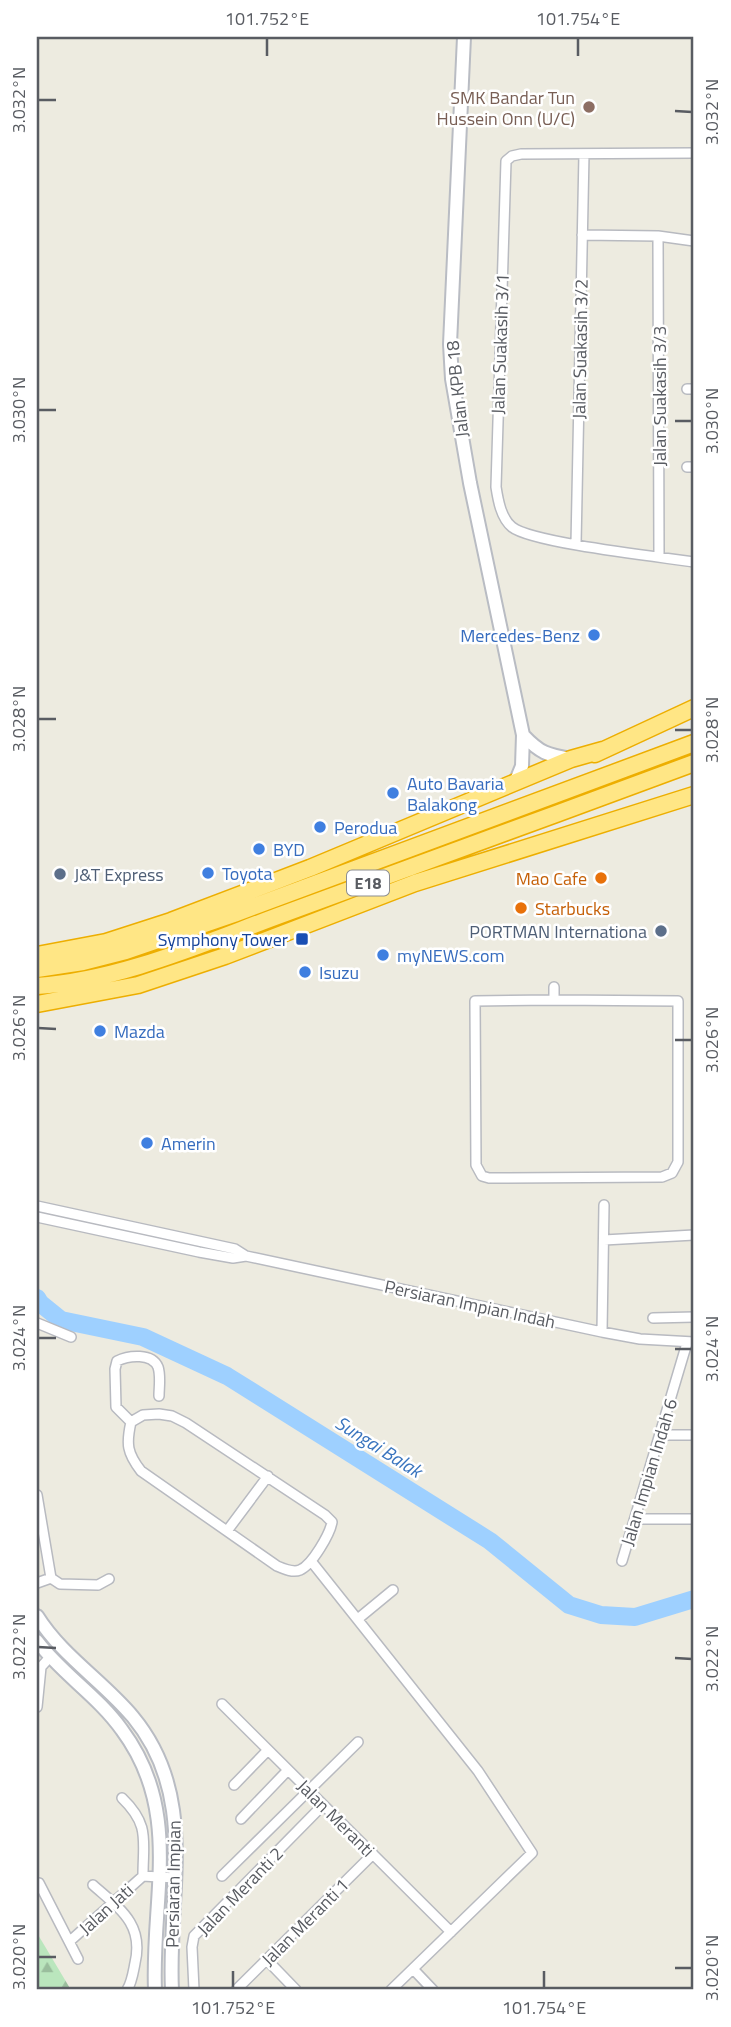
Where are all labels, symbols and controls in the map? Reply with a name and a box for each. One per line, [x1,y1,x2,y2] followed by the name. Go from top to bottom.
[225,5,309,32] text: 101.752°E
[536,5,620,32] text: 101.754°E
[5,67,32,133] text: 3.032°N
[698,79,725,145] text: 3.032°N
[437,84,575,132] place label: SMK Bandar Tun Hussein Onn (U/C)
[581,99,597,115] marker: SMK Bandar Tun Hussein Onn (U/C)
[484,273,516,415] street label: Jalan Suakasih 3/1
[565,279,595,419] street label: Jalan Suakasih 3/2
[646,326,673,466] street label: Jalan Suakasih 3/3
[438,339,476,439] street label: Jalan KPB 18
[5,377,32,443] text: 3.030°N
[698,388,725,454] text: 3.030°N
[460,622,580,649] place label: Mercedes-Benz
[586,627,602,643] marker: Mercedes-Benz
[5,686,32,752] text: 3.028°N
[698,697,725,763] text: 3.028°N
[407,770,504,818] place label: Auto Bavaria Balakong
[385,785,401,801] marker: Auto Bavaria Balakong
[334,814,397,841] place label: Perodua
[312,819,328,835] marker: Perodua
[273,836,305,863] place label: BYD
[251,841,267,857] marker: BYD
[222,860,272,887] place label: Toyota
[74,861,164,888] place label: J&T Express
[200,865,216,881] marker: Toyota
[516,865,587,892] place label: Mao Cafe
[52,866,68,882] marker: J&T Express
[347,870,389,896] road number: E18
[593,870,609,886] marker: Mao Cafe
[535,895,610,922] place label: Starbucks
[513,900,529,916] marker: Starbucks
[469,918,647,945] place label: PORTMAN Internationa
[653,923,669,939] marker: PORTMAN Internationa
[158,926,288,953] place label: Symphony Tower
[294,931,310,947] marker: Symphony Tower
[397,942,505,969] place label: myNEWS.com
[375,947,391,963] marker: myNEWS.com
[319,959,359,986] place label: Isuzu
[297,964,313,980] marker: Isuzu
[5,995,32,1061] text: 3.026°N
[698,1007,725,1073] text: 3.026°N
[114,1018,165,1045] place label: Mazda
[92,1023,108,1039] marker: Mazda
[161,1130,216,1157] place label: Amerin
[139,1135,155,1151] marker: Amerin
[382,1273,558,1335] street label: Persiaran Impian Indah
[5,1305,32,1371] text: 3.024°N
[698,1316,725,1382] text: 3.024°N
[614,1395,684,1549] street label: Jalan Impian Indah 6
[330,1408,430,1485] water label: Sungai Balak
[5,1614,32,1680] text: 3.022°N
[698,1626,725,1692] text: 3.022°N
[291,1773,381,1863] street label: Jalan Meranti
[158,1820,188,1948] street label: Persiaran Impian
[191,1841,289,1941] street label: Jalan Meranti 2
[255,1872,355,1972] street label: Jalan Meranti 1
[73,1877,139,1941] street label: Jalan Jati
[5,1924,32,1990] text: 3.020°N
[698,1935,725,2001] text: 3.020°N
[191,1994,275,2021] text: 101.752°E
[502,1994,586,2021] text: 101.754°E

